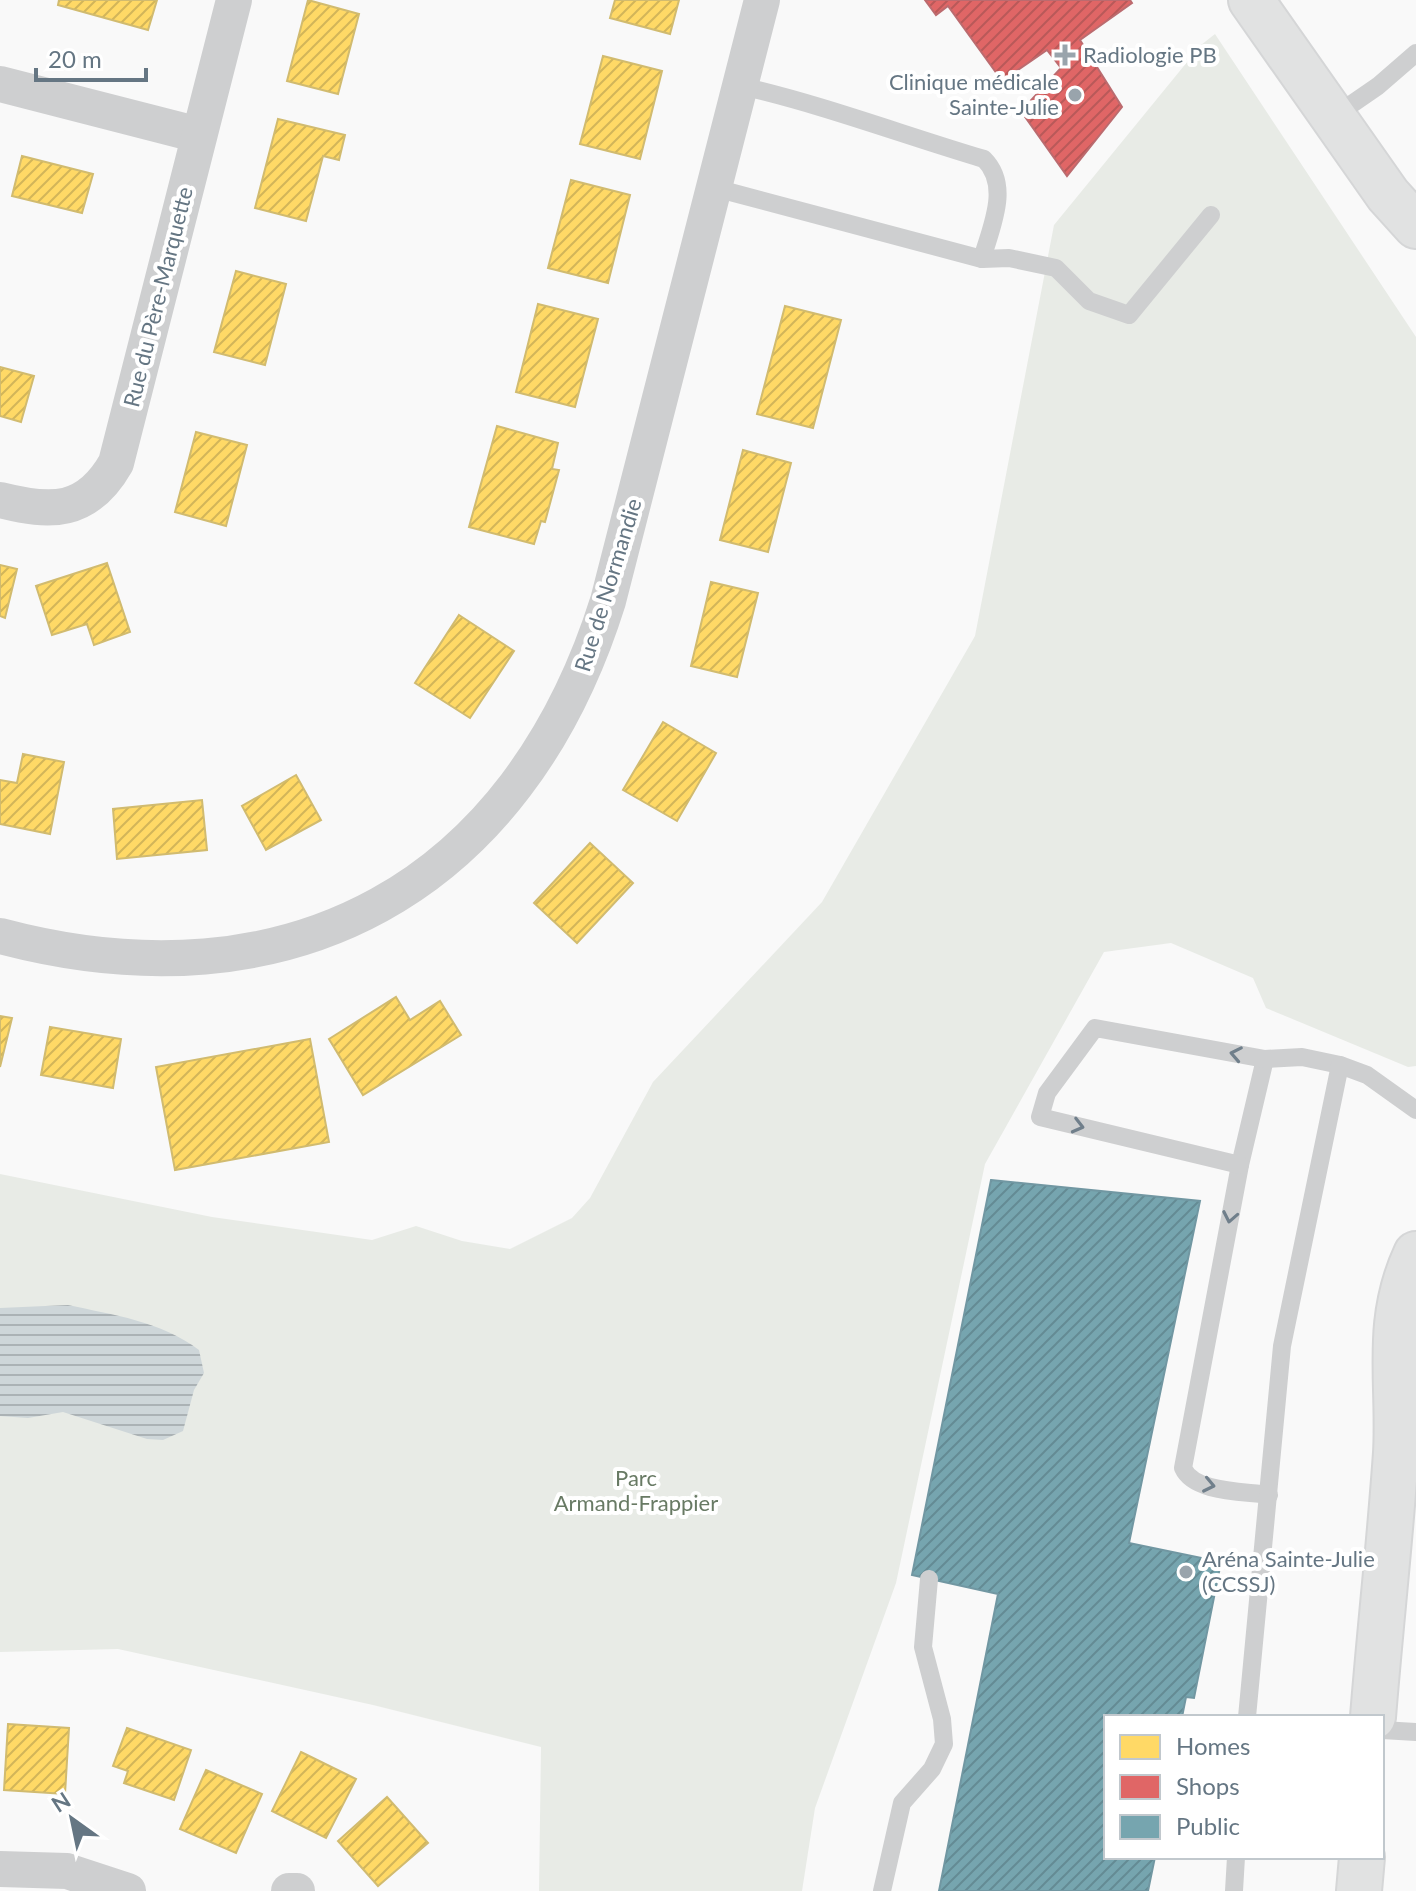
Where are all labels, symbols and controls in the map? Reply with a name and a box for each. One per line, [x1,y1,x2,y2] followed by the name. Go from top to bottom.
[36,32,146,82] scale bar
[1083,41,1217,68] place label: Radiologie PB
[48,44,102,73] text: 20 m
[1054,44,1076,66] marker: Radiologie PB
[889,68,1059,120] place label: Clinique médicale Sainte-Julie
[1066,86,1084,104] marker: Clinique médicale Sainte-Julie
[117,184,198,410] street label: Rue du Père-Marquette
[568,495,647,675] street label: Rue de Normandie
[1229,1046,1243,1063] one-way arrow
[1071,1117,1085,1134] one-way arrow
[1223,1211,1240,1224] one-way arrow
[554,1464,718,1516] park label: Parc Armand-Frappier
[1202,1476,1216,1493] one-way arrow
[1202,1545,1375,1597] place label: Aréna Sainte-Julie (CCSSJ)
[1177,1563,1195,1581] marker: Aréna Sainte-Julie (CCSSJ)
[1104,1715,1384,1859] legend
[1176,1731,1250,1760] text: Homes
[1176,1771,1240,1800] text: Shops
[32,1779,112,1859] north arrow
[46,1786,75,1818] text: N
[1176,1811,1240,1840] text: Public

